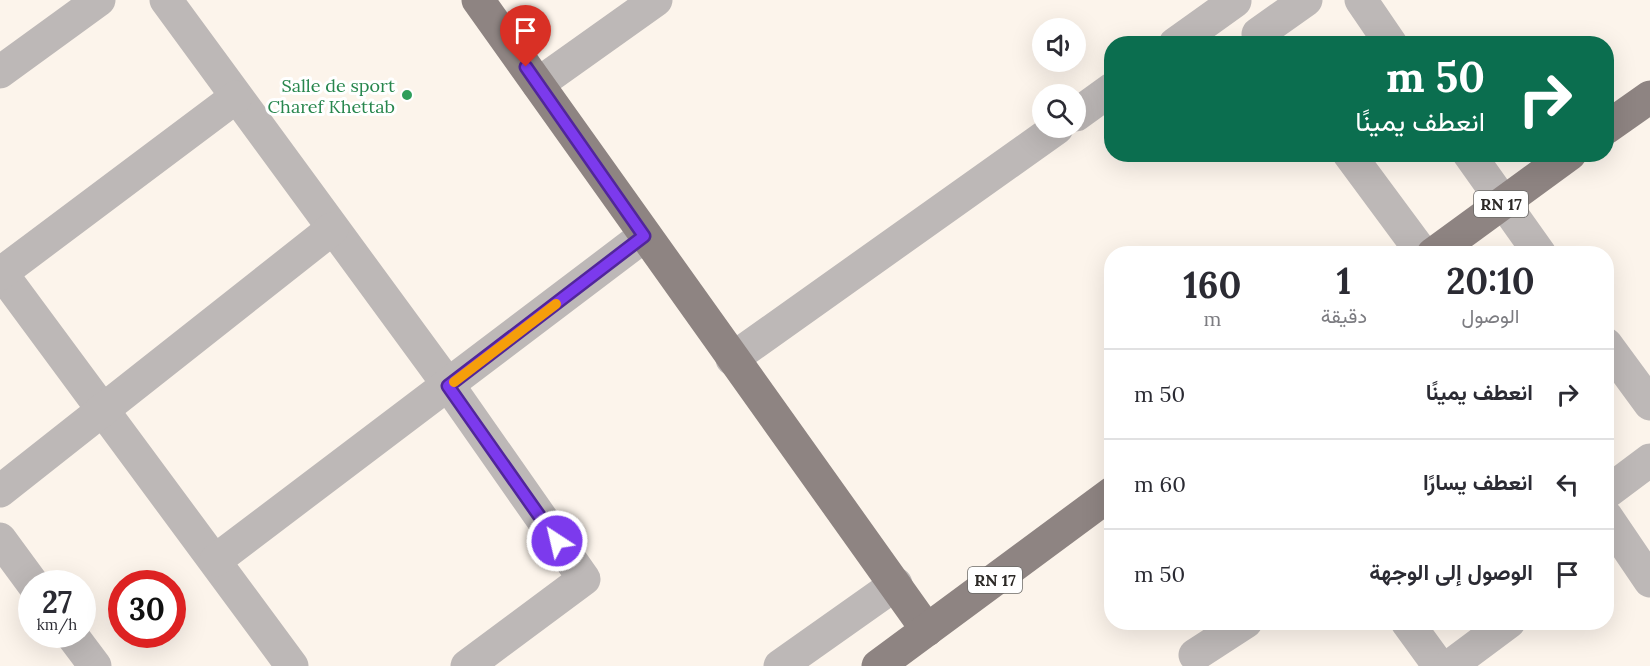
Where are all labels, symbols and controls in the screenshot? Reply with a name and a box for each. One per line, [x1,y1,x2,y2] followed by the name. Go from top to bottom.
[500,5,551,67] pin
[509,14,542,47] icon: arrive
[1032,18,1086,138] map controls
[1032,18,1086,72] button: sound
[1386,50,1485,104] text: 50 m
[1506,60,1584,138] icon: right
[268,74,395,118] place label: Salle de sport Charef Khettab
[1032,84,1086,138] button: search
[400,88,414,102] marker: Salle de sport Charef Khettab
[1355,104,1485,138] text: انعطف يمينًا
[1474,191,1528,217] road number: RN 17
[1336,258,1351,304] text: 1
[1446,258,1535,304] text: 20:10
[1183,262,1241,308] text: 160
[1321,303,1367,328] text: دقيقة
[1462,303,1519,328] text: الوصول
[1203,306,1221,331] text: m
[1426,378,1533,406] text: انعطف يمينًا
[1551,378,1584,411] icon: right
[1134,380,1185,408] text: 50 m
[1423,468,1533,496] text: انعطف يسارًا
[1551,468,1584,501] icon: left
[1134,470,1186,498] text: 60 m
[525,509,589,573] position arrow
[1369,558,1533,586] text: الوصول إلى الوجهة
[1551,558,1584,591] icon: arrive
[1134,560,1185,588] text: 50 m
[968,567,1022,593] road number: RN 17
[108,570,186,648] speed limit sign: 30
[42,583,72,621] text: 27
[37,615,77,634] text: km/h

